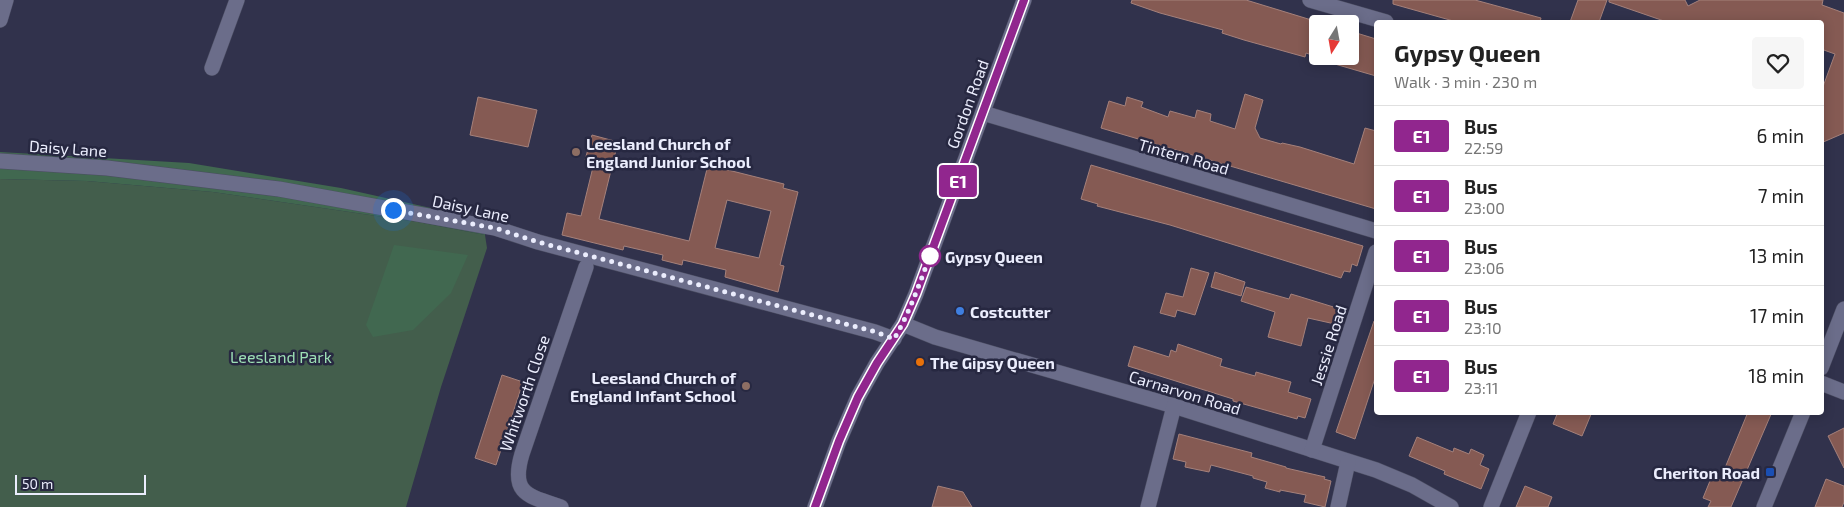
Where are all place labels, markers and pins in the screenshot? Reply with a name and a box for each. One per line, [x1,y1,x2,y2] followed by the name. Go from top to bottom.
[586,134,752,171] place label: Leesland Church of England Junior School
[570,146,582,158] marker: Leesland Church of England Junior School
[919,245,941,267] marker: Gypsy Queen
[945,247,1043,267] place label: Gypsy Queen
[970,302,1051,321] place label: Costcutter
[954,305,966,317] marker: Costcutter
[930,353,1055,373] place label: The Gipsy Queen
[914,356,926,368] marker: The Gipsy Queen
[570,368,737,405] place label: Leesland Church of England Infant School
[740,380,752,392] marker: Leesland Church of England Infant School
[1653,463,1760,482] place label: Cheriton Road
[1764,466,1776,478] marker: Cheriton Road

